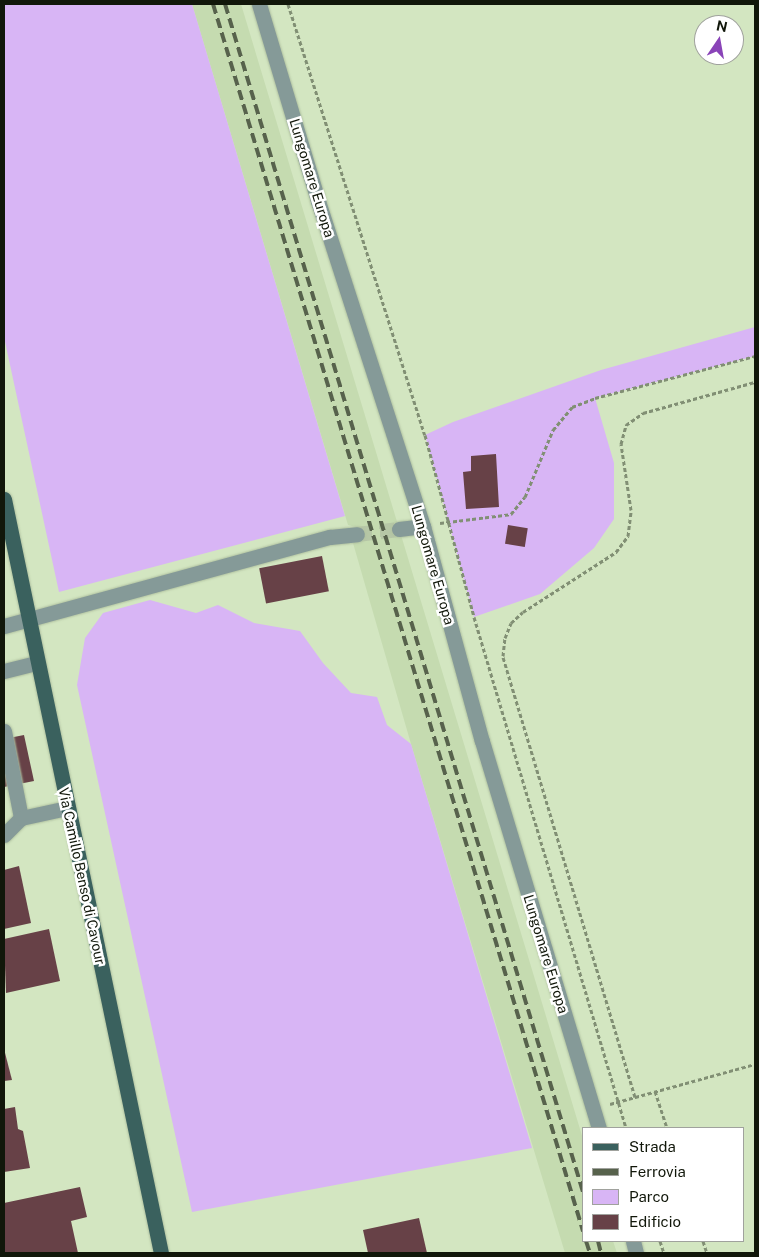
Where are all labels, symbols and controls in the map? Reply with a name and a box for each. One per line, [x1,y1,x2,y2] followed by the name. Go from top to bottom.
[694,15,744,65] north arrow
[715,17,729,35] text: N
[286,117,338,239] street label: Lungomare Europa
[408,503,458,627] street label: Lungomare Europa
[55,786,109,966] street label: Via Camillo Benso di Cavour
[520,893,572,1015] street label: Lungomare Europa
[582,1127,744,1242] legend
[629,1138,676,1155] text: Strada
[629,1163,686,1180] text: Ferrovia
[629,1188,669,1205] text: Parco
[629,1213,681,1230] text: Edificio

